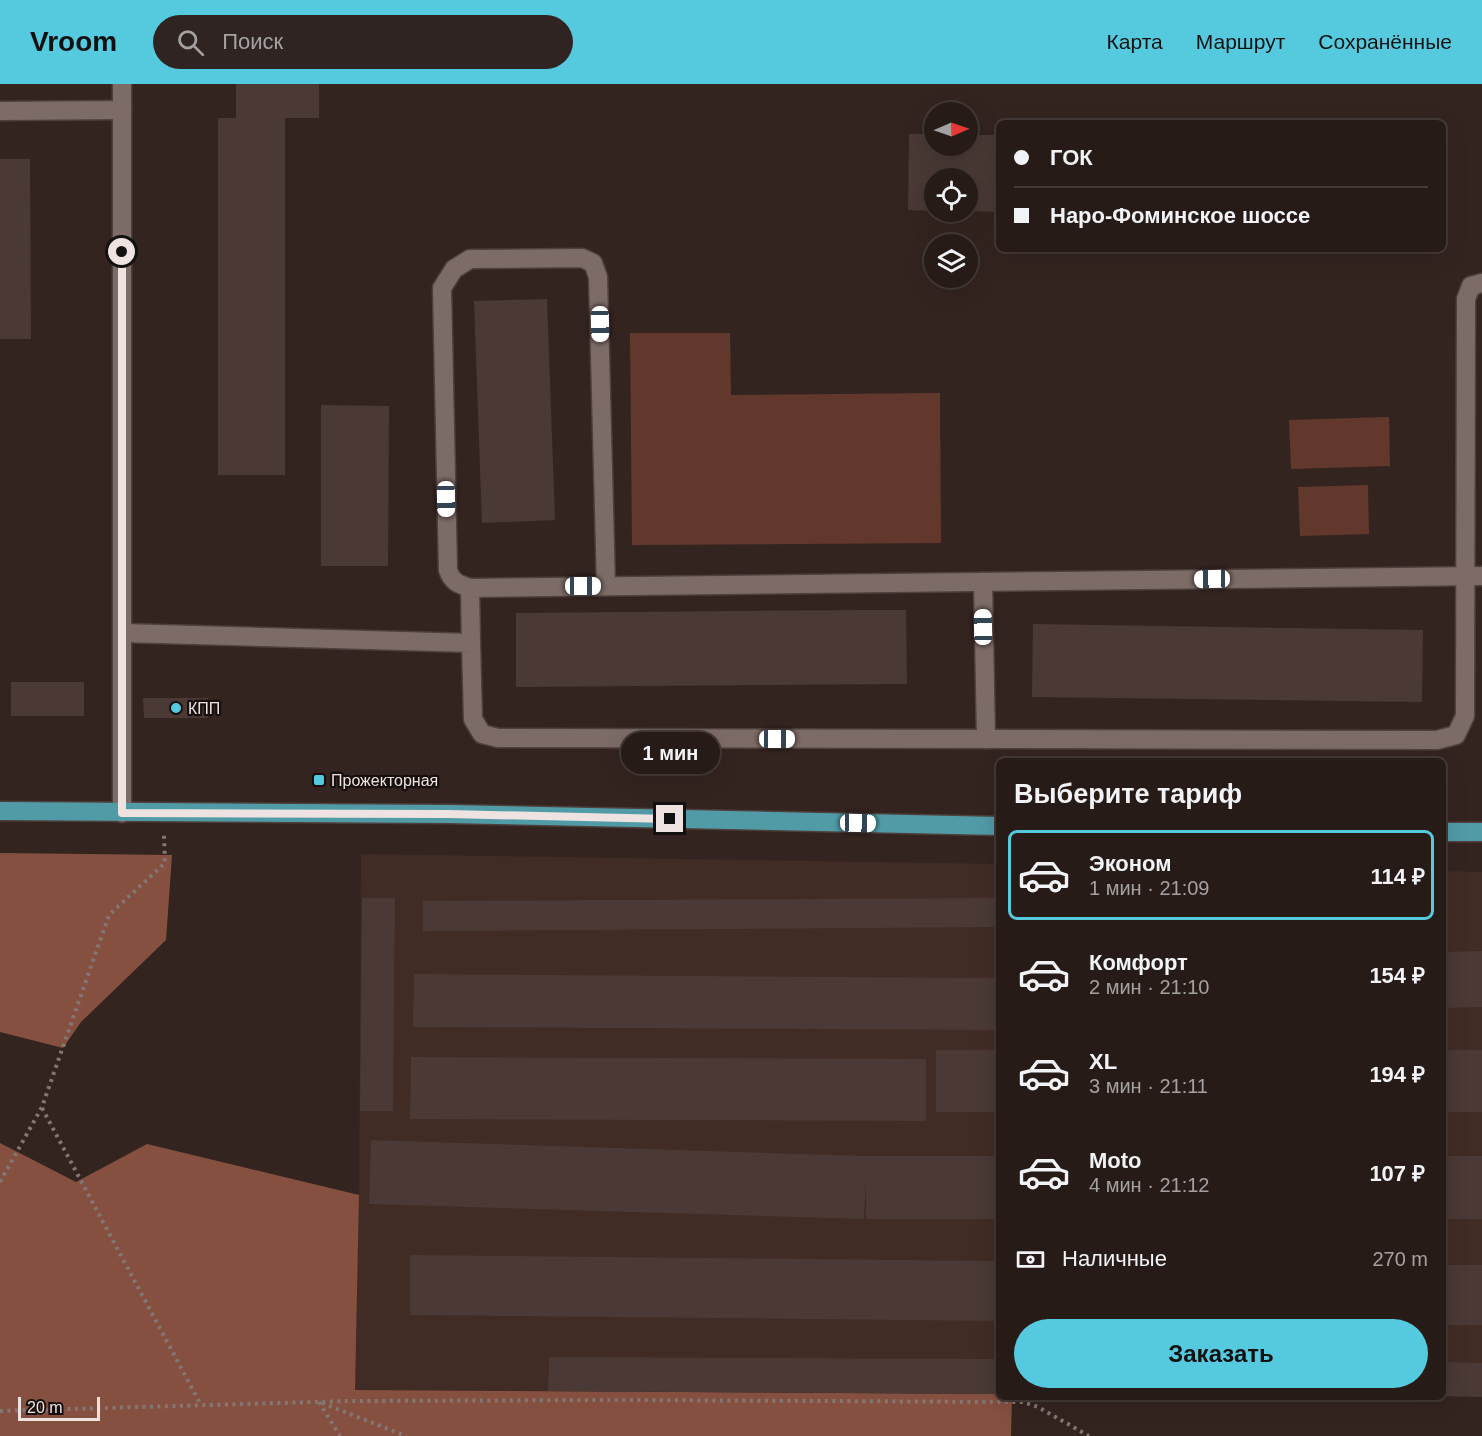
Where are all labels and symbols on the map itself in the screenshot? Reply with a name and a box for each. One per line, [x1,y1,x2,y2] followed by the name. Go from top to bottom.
[924,102,978,156] north arrow
[108,238,135,265] route start
[591,306,609,342] car
[437,481,455,517] car
[1194,570,1230,588] car
[565,577,601,595] car
[974,609,992,645] car
[188,700,220,717] place label: КПП
[169,701,183,715] marker: КПП
[759,730,795,748] car
[620,732,720,774] callout: 1 мин
[331,772,438,789] place label: Прожекторная
[312,773,326,787] marker: Прожекторная
[656,805,683,832] route end
[840,814,876,832] car
[18,1394,100,1422] scale bar

